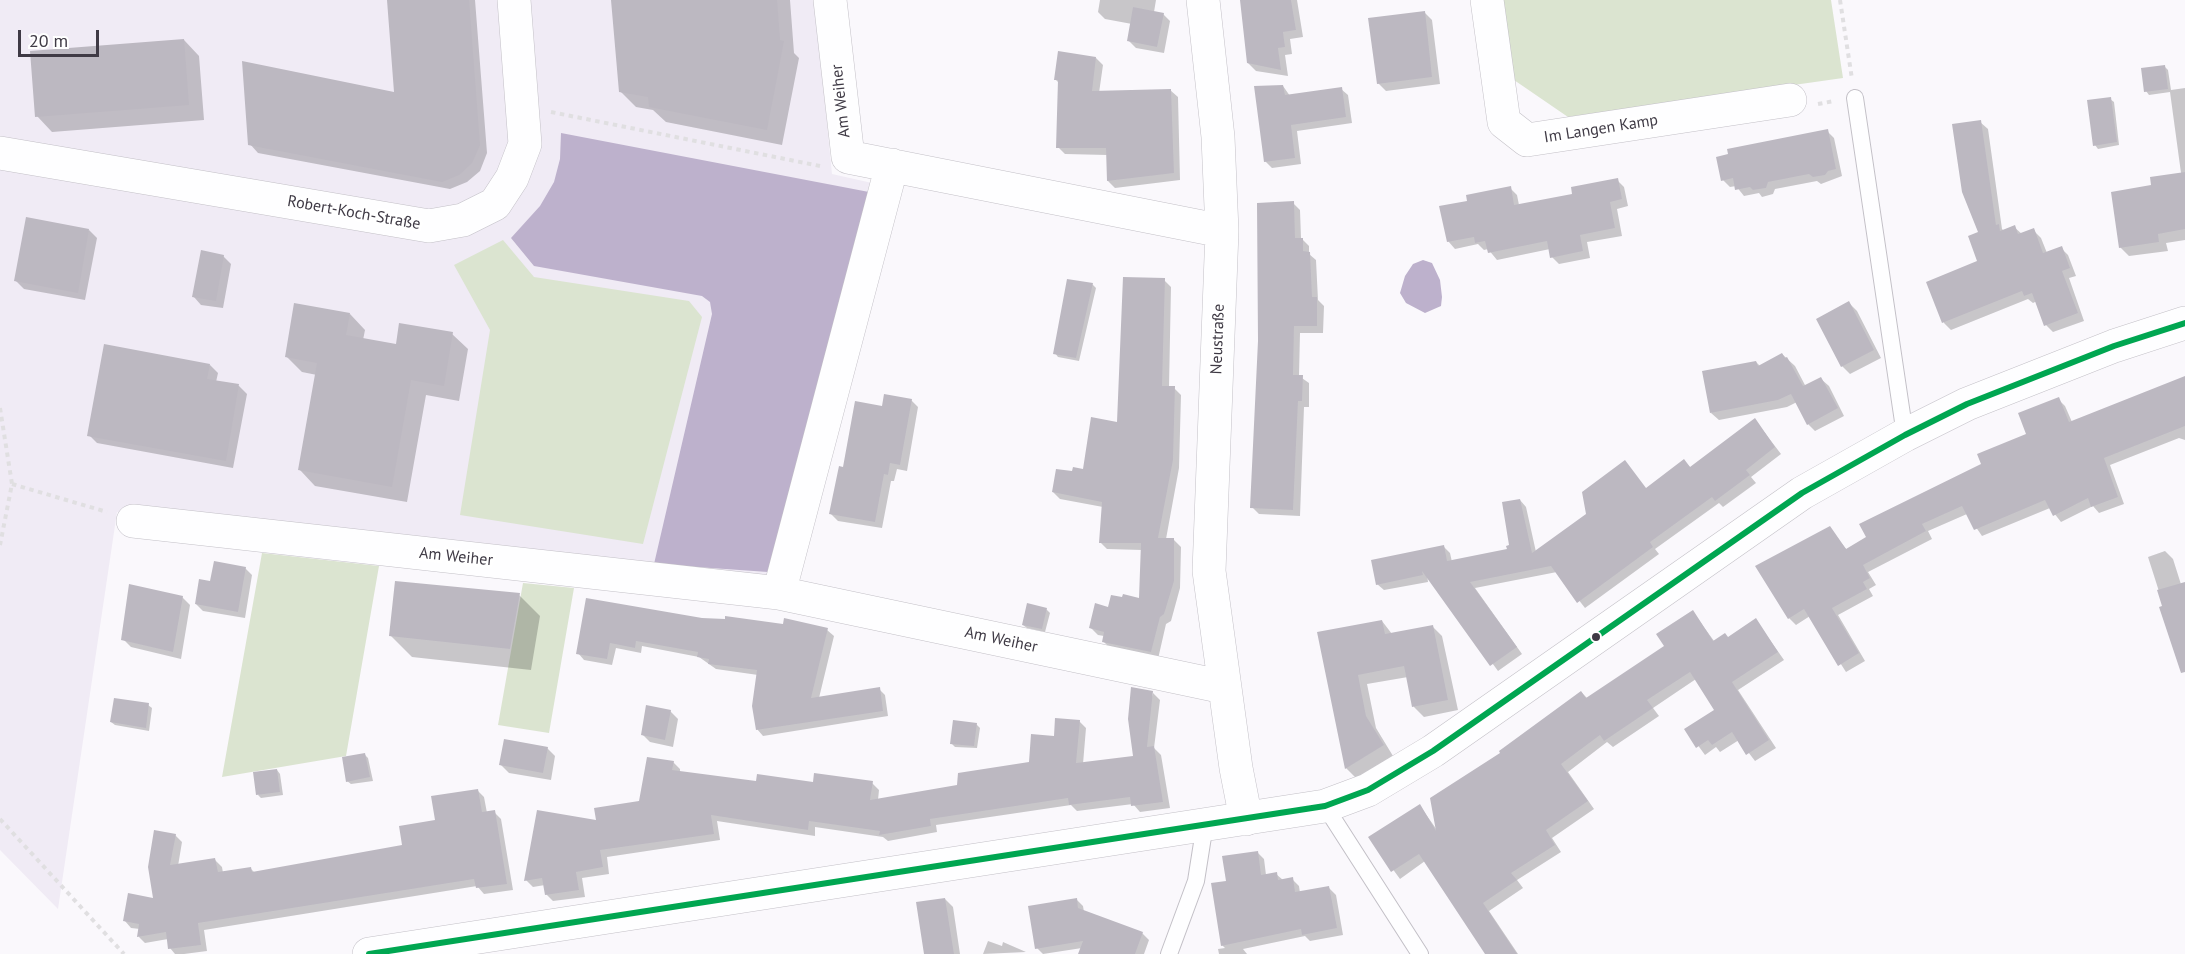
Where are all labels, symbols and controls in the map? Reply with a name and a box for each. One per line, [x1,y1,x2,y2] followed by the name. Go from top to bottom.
[21,18,102,56] scale bar
[29,29,68,52] text: 20 m
[828,63,854,139] street label: Am Weiher
[1543,111,1659,147] street label: Im Langen Kamp
[286,192,422,234] street label: Robert-Koch-Straße
[1207,303,1229,375] street label: Neustraße
[418,544,494,570] street label: Am Weiher
[963,623,1039,657] street label: Am Weiher
[1590,631,1602,643] unlabelled marker

